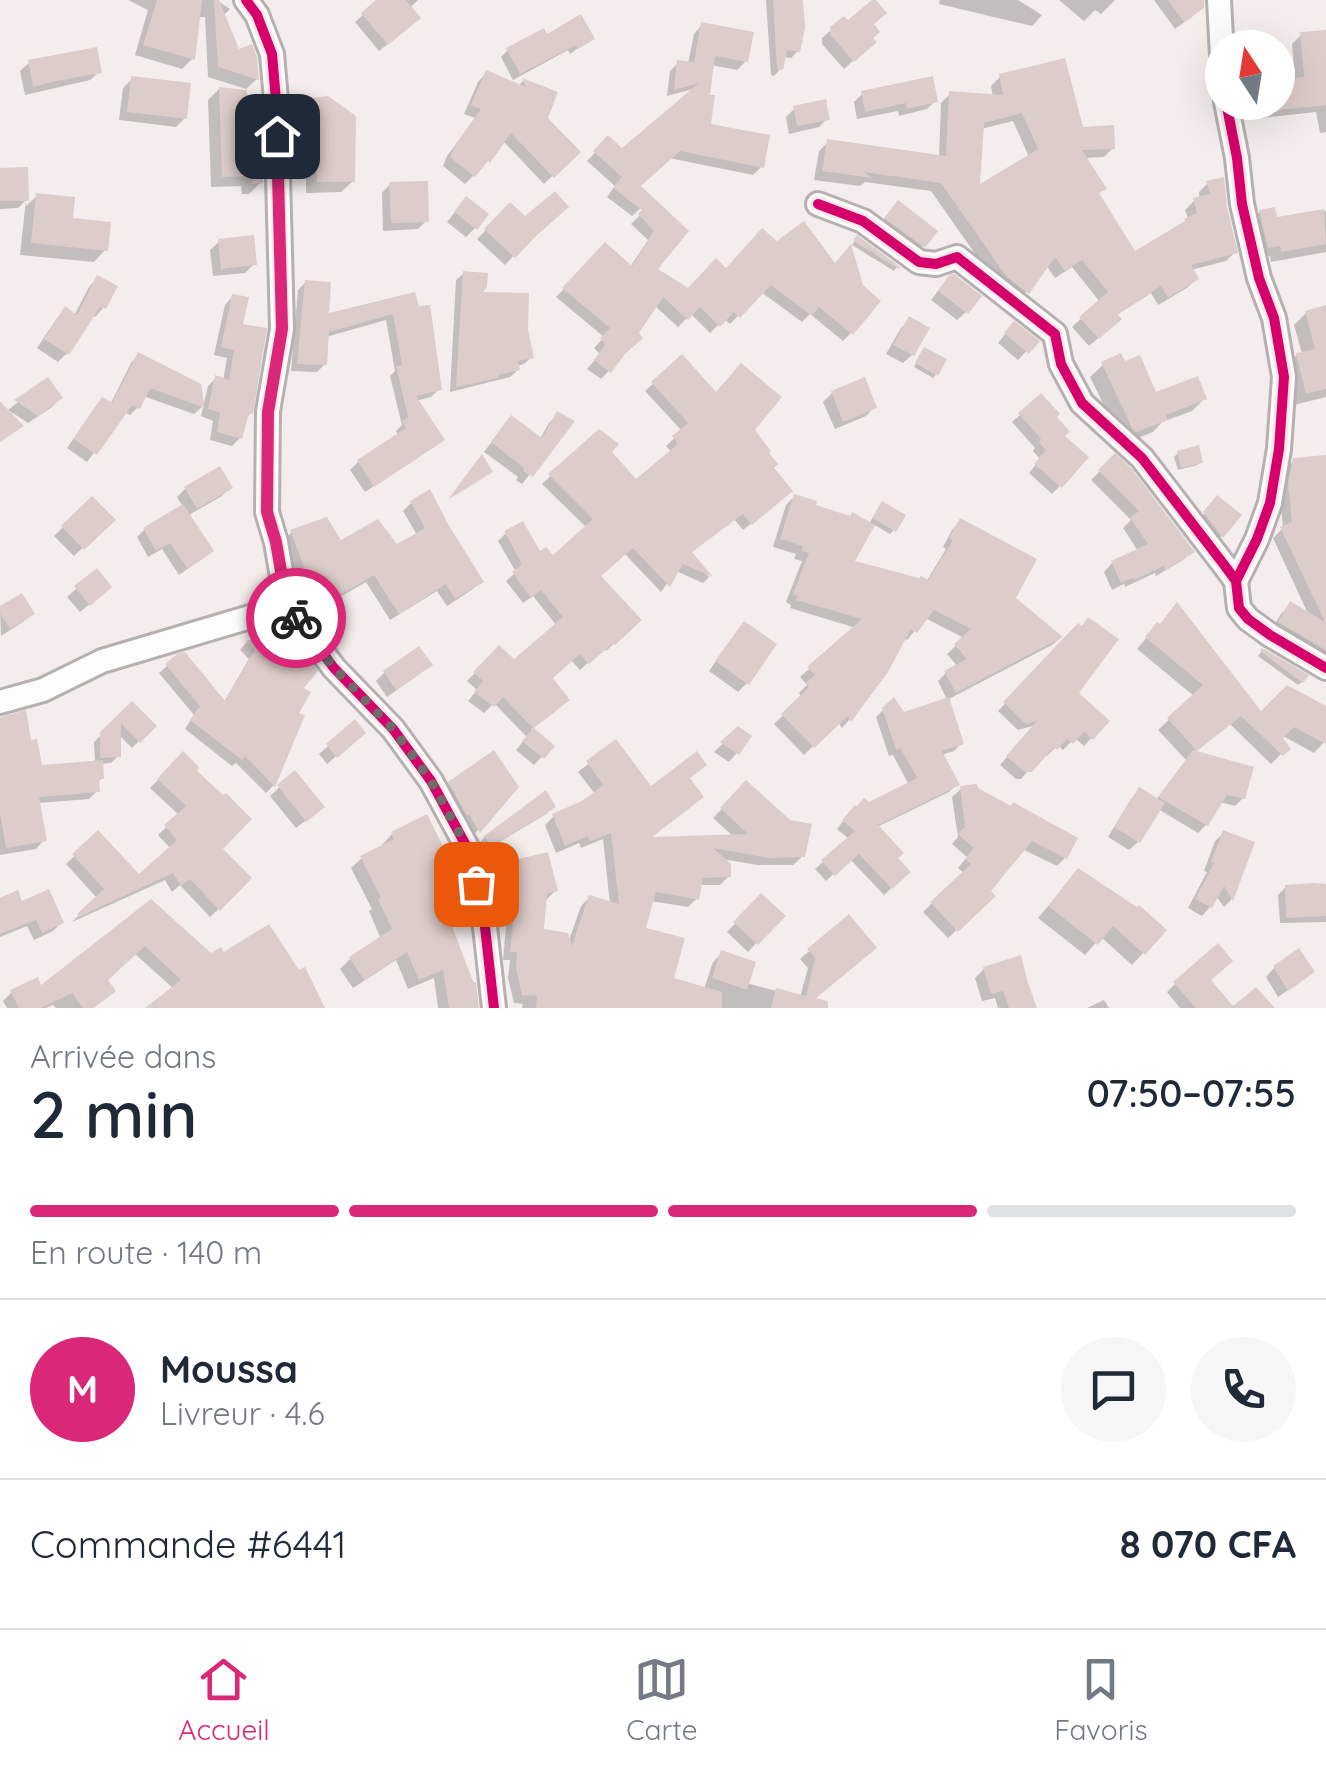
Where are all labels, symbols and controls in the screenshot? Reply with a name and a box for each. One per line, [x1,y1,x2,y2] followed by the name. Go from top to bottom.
[1205,30,1295,120] north arrow
[1205,30,1295,120] map controls
[235,94,320,179] pin
[250,109,305,164] icon: home
[246,568,346,668] courier
[269,591,324,646] icon: bike
[434,842,519,927] pin
[449,857,504,912] icon: bag
[30,1036,216,1076] text: Arrivée dans
[1087,1069,1296,1117] text: 07:50–07:55
[30,1073,198,1154] text: 2 min
[30,1232,262,1272] text: En route · 140 m
[1061,1337,1166,1442] button: chat
[1191,1337,1296,1442] button: phone
[160,1345,298,1393] text: Moussa
[67,1365,98,1413] text: M
[160,1393,325,1433] text: Livreur · 4.6
[30,1520,347,1568] text: Commande #6441
[1120,1520,1296,1568] text: 8 070 CFA
[178,1652,270,1747] tab: Accueil
[626,1652,698,1747] tab: Carte
[1054,1652,1148,1747] tab: Favoris

